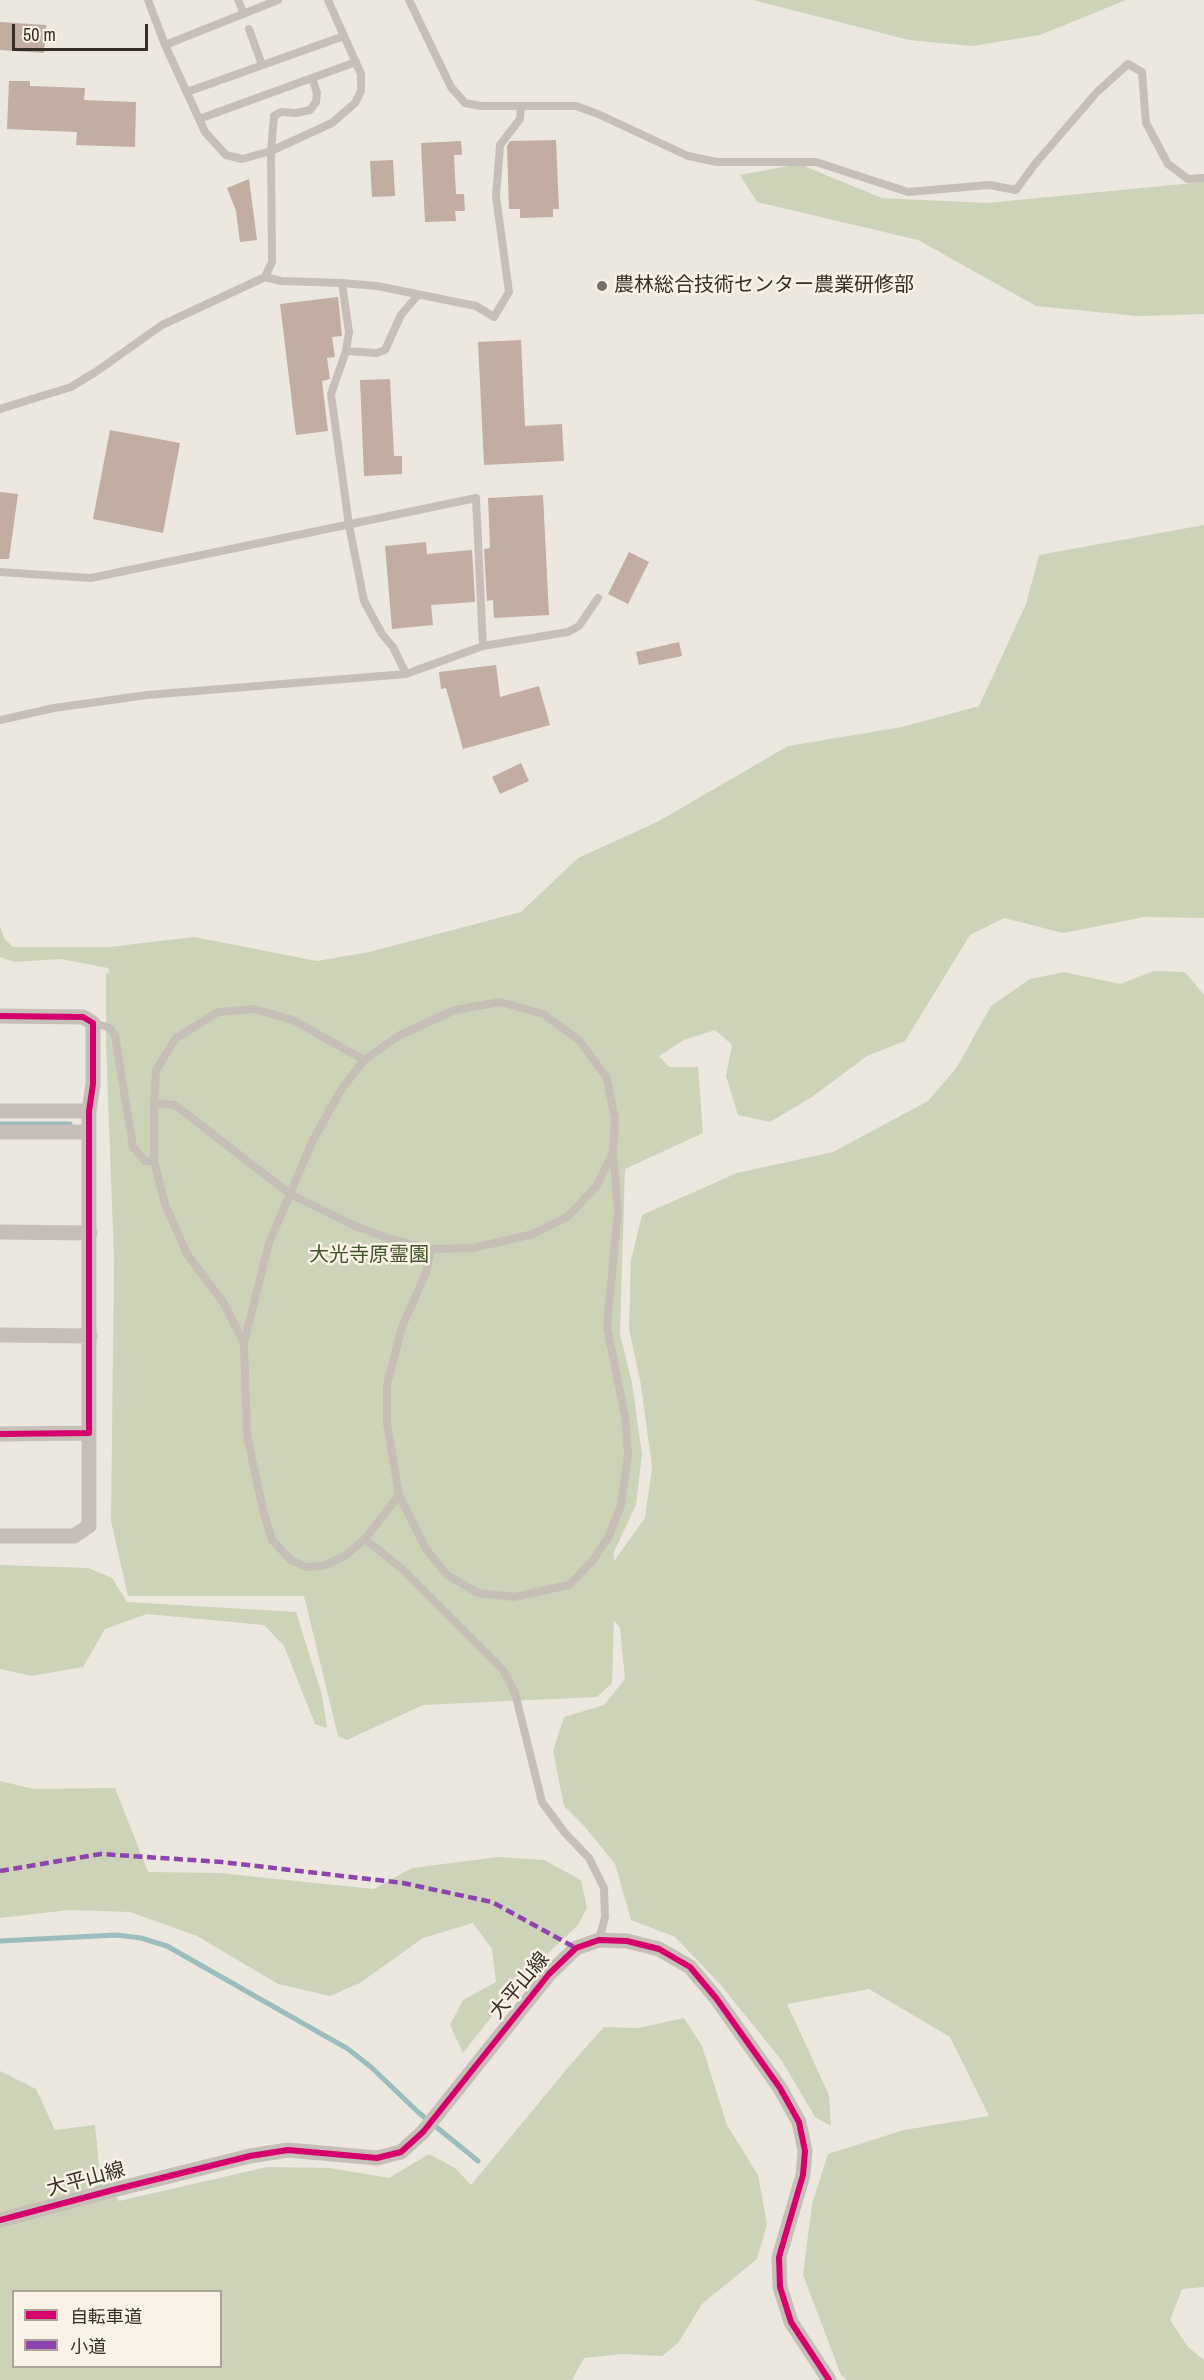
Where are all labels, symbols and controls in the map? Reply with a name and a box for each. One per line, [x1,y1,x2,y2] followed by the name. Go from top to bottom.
[15,12,152,50] scale bar
[23,22,56,47] text: 50 m
[614,274,914,298] place label: 農林総合技術センター農業研修部
[595,279,609,293] marker: 農林総合技術センター農業研修部
[309,1244,429,1268] park label: 大光寺原霊園
[485,1948,555,2024] street label: 大平山線
[44,2158,128,2202] street label: 大平山線
[12,2290,222,2368] legend
[70,2304,142,2329] text: 自転車道
[70,2334,106,2359] text: 小道

